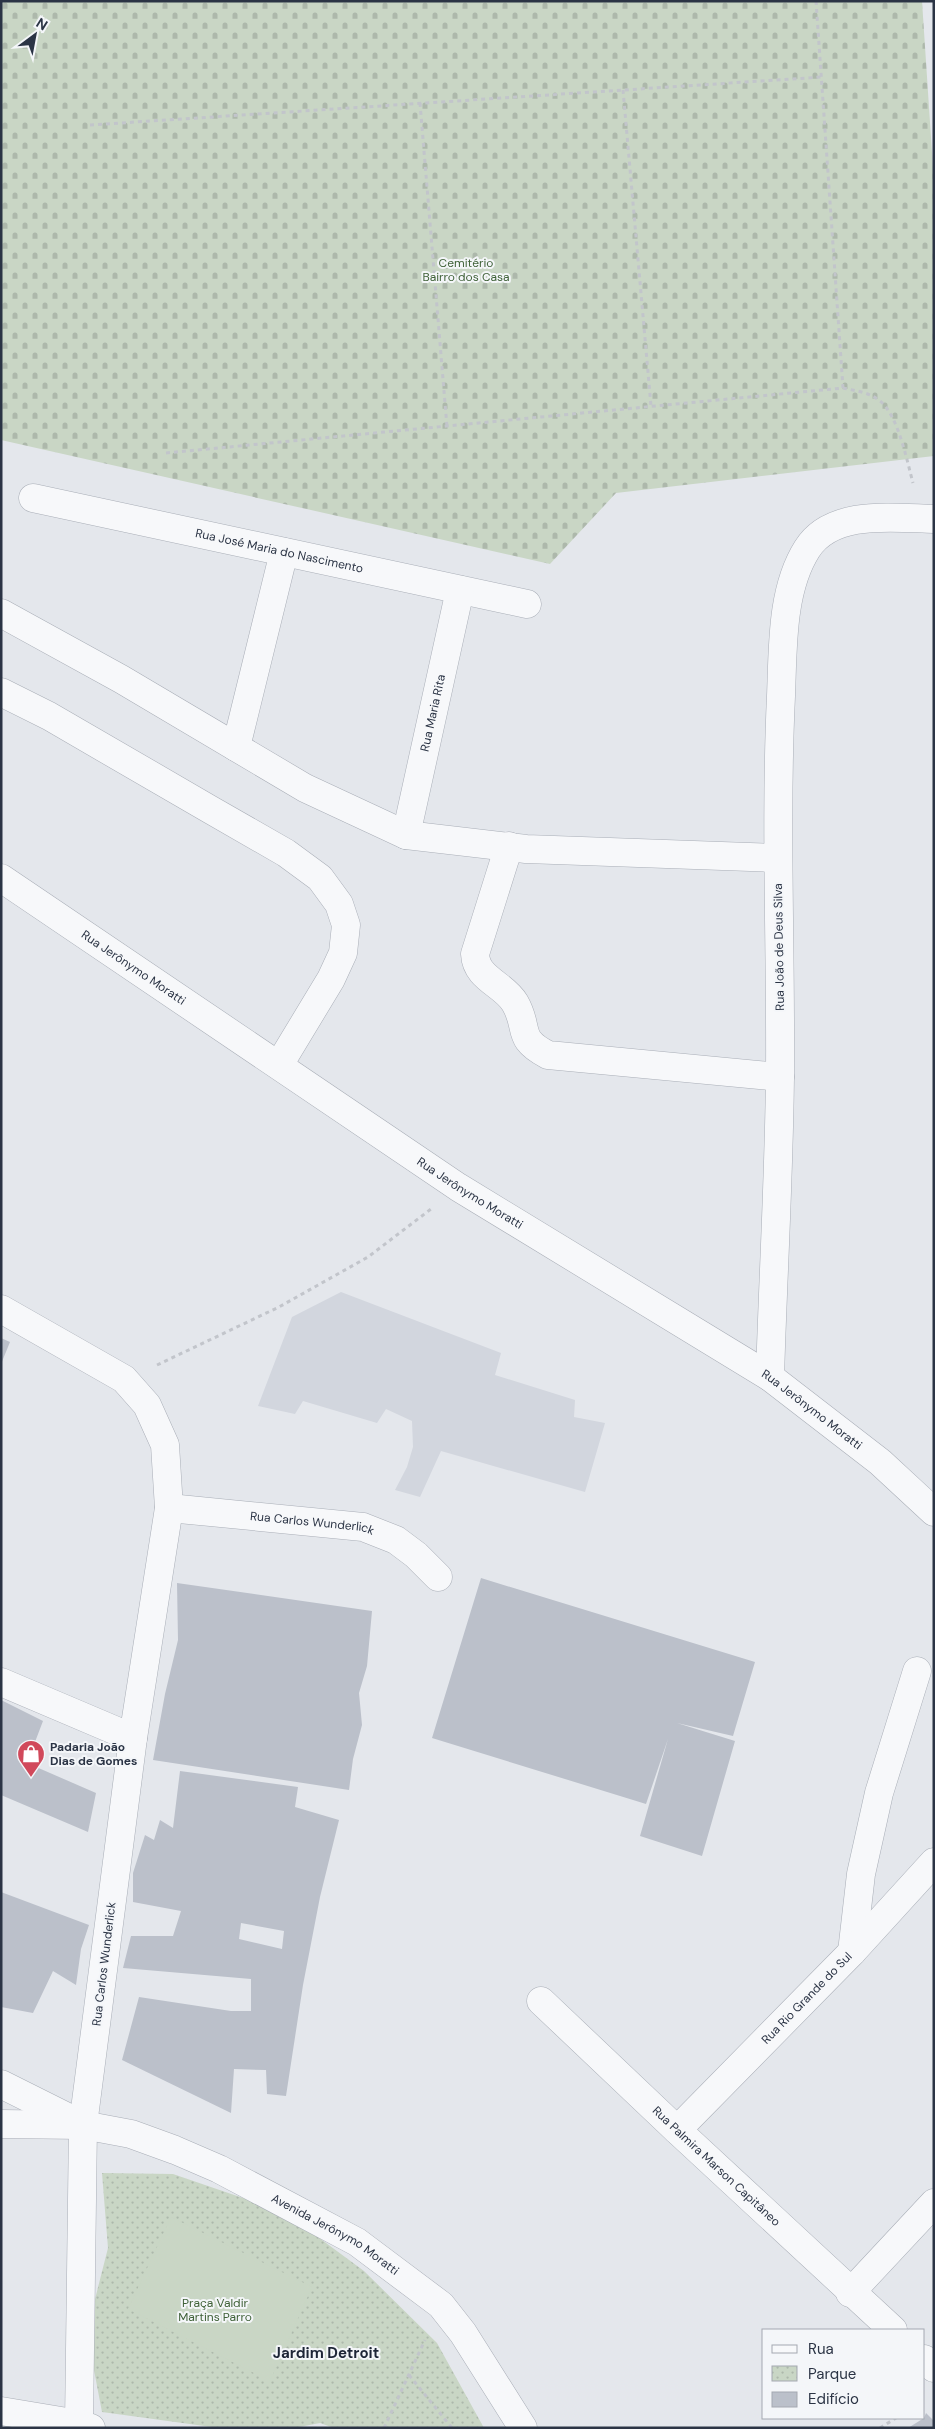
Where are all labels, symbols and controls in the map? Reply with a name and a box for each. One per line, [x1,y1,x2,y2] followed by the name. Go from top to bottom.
[10,10,60,60] north arrow
[33,14,51,34] text: N
[422,255,510,285] park label: Cemitério Bairro dos Casa
[194,525,365,577] street label: Rua José Maria do Nascimento
[417,673,449,753] street label: Rua Maria Rita
[770,883,788,1011] street label: Rua João de Deus Silva
[78,927,189,1009] street label: Rua Jerônymo Moratti
[414,1153,526,1233] street label: Rua Jerônymo Moratti
[759,1366,866,1453] street label: Rua Jerônymo Moratti
[249,1508,377,1539] street label: Rua Carlos Wunderlick
[16,1739,46,1778] shop icon: Padaria João Dias de Gomes
[50,1739,137,1769] place label: Padaria João Dias de Gomes
[88,1901,120,2027] street label: Rua Carlos Wunderlick
[758,1949,856,2048] street label: Rua Rio Grande do Sul
[649,2103,784,2230] street label: Rua Palmira Marson Capitâneo
[269,2190,402,2279] street label: Avenida Jerônymo Moratti
[178,2295,252,2325] park label: Praça Valdir Martins Parro
[762,2329,925,2419] legend
[808,2339,834,2359] text: Rua
[273,2343,379,2363] district label: Jardim Detroit
[808,2364,856,2384] text: Parque
[808,2389,859,2409] text: Edifício

